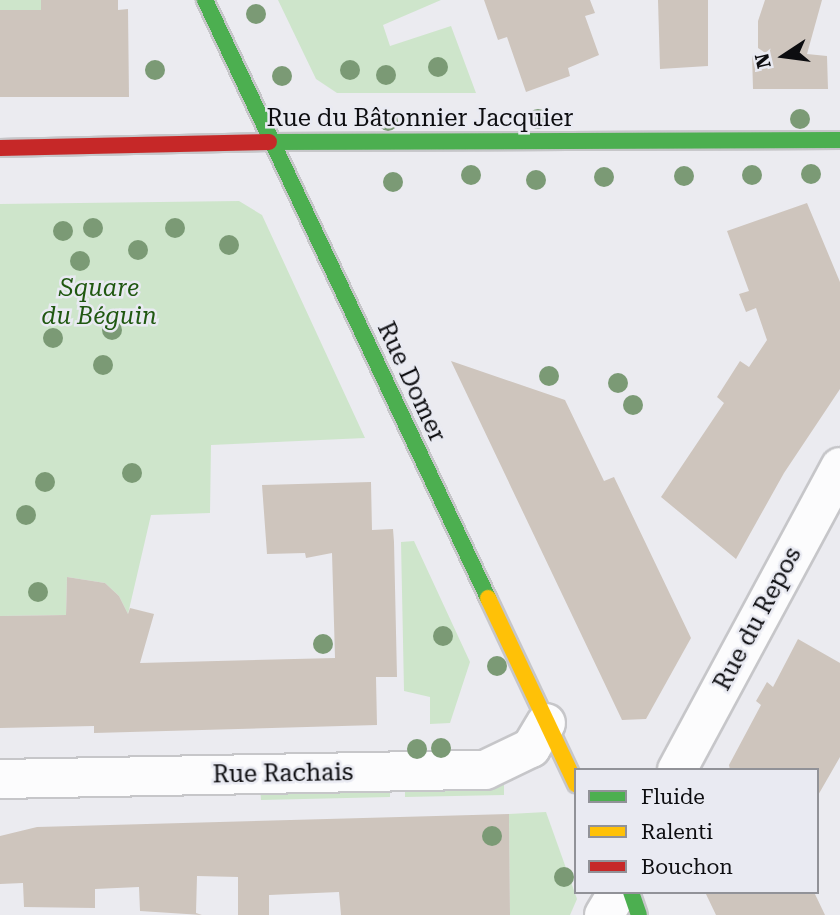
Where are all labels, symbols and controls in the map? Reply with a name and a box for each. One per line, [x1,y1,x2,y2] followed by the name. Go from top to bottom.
[749,21,819,91] north arrow
[750,51,776,71] text: N
[267,105,573,133] street label: Rue du Bâtonnier Jacquier
[41,275,157,331] park label: Square du Béguin
[371,318,451,446] street label: Rue Domer
[708,542,808,696] street label: Rue du Repos
[212,758,354,790] street label: Rue Rachais
[574,768,819,894] legend
[641,785,705,809] text: Fluide
[641,820,713,844] text: Ralenti
[641,855,733,879] text: Bouchon

